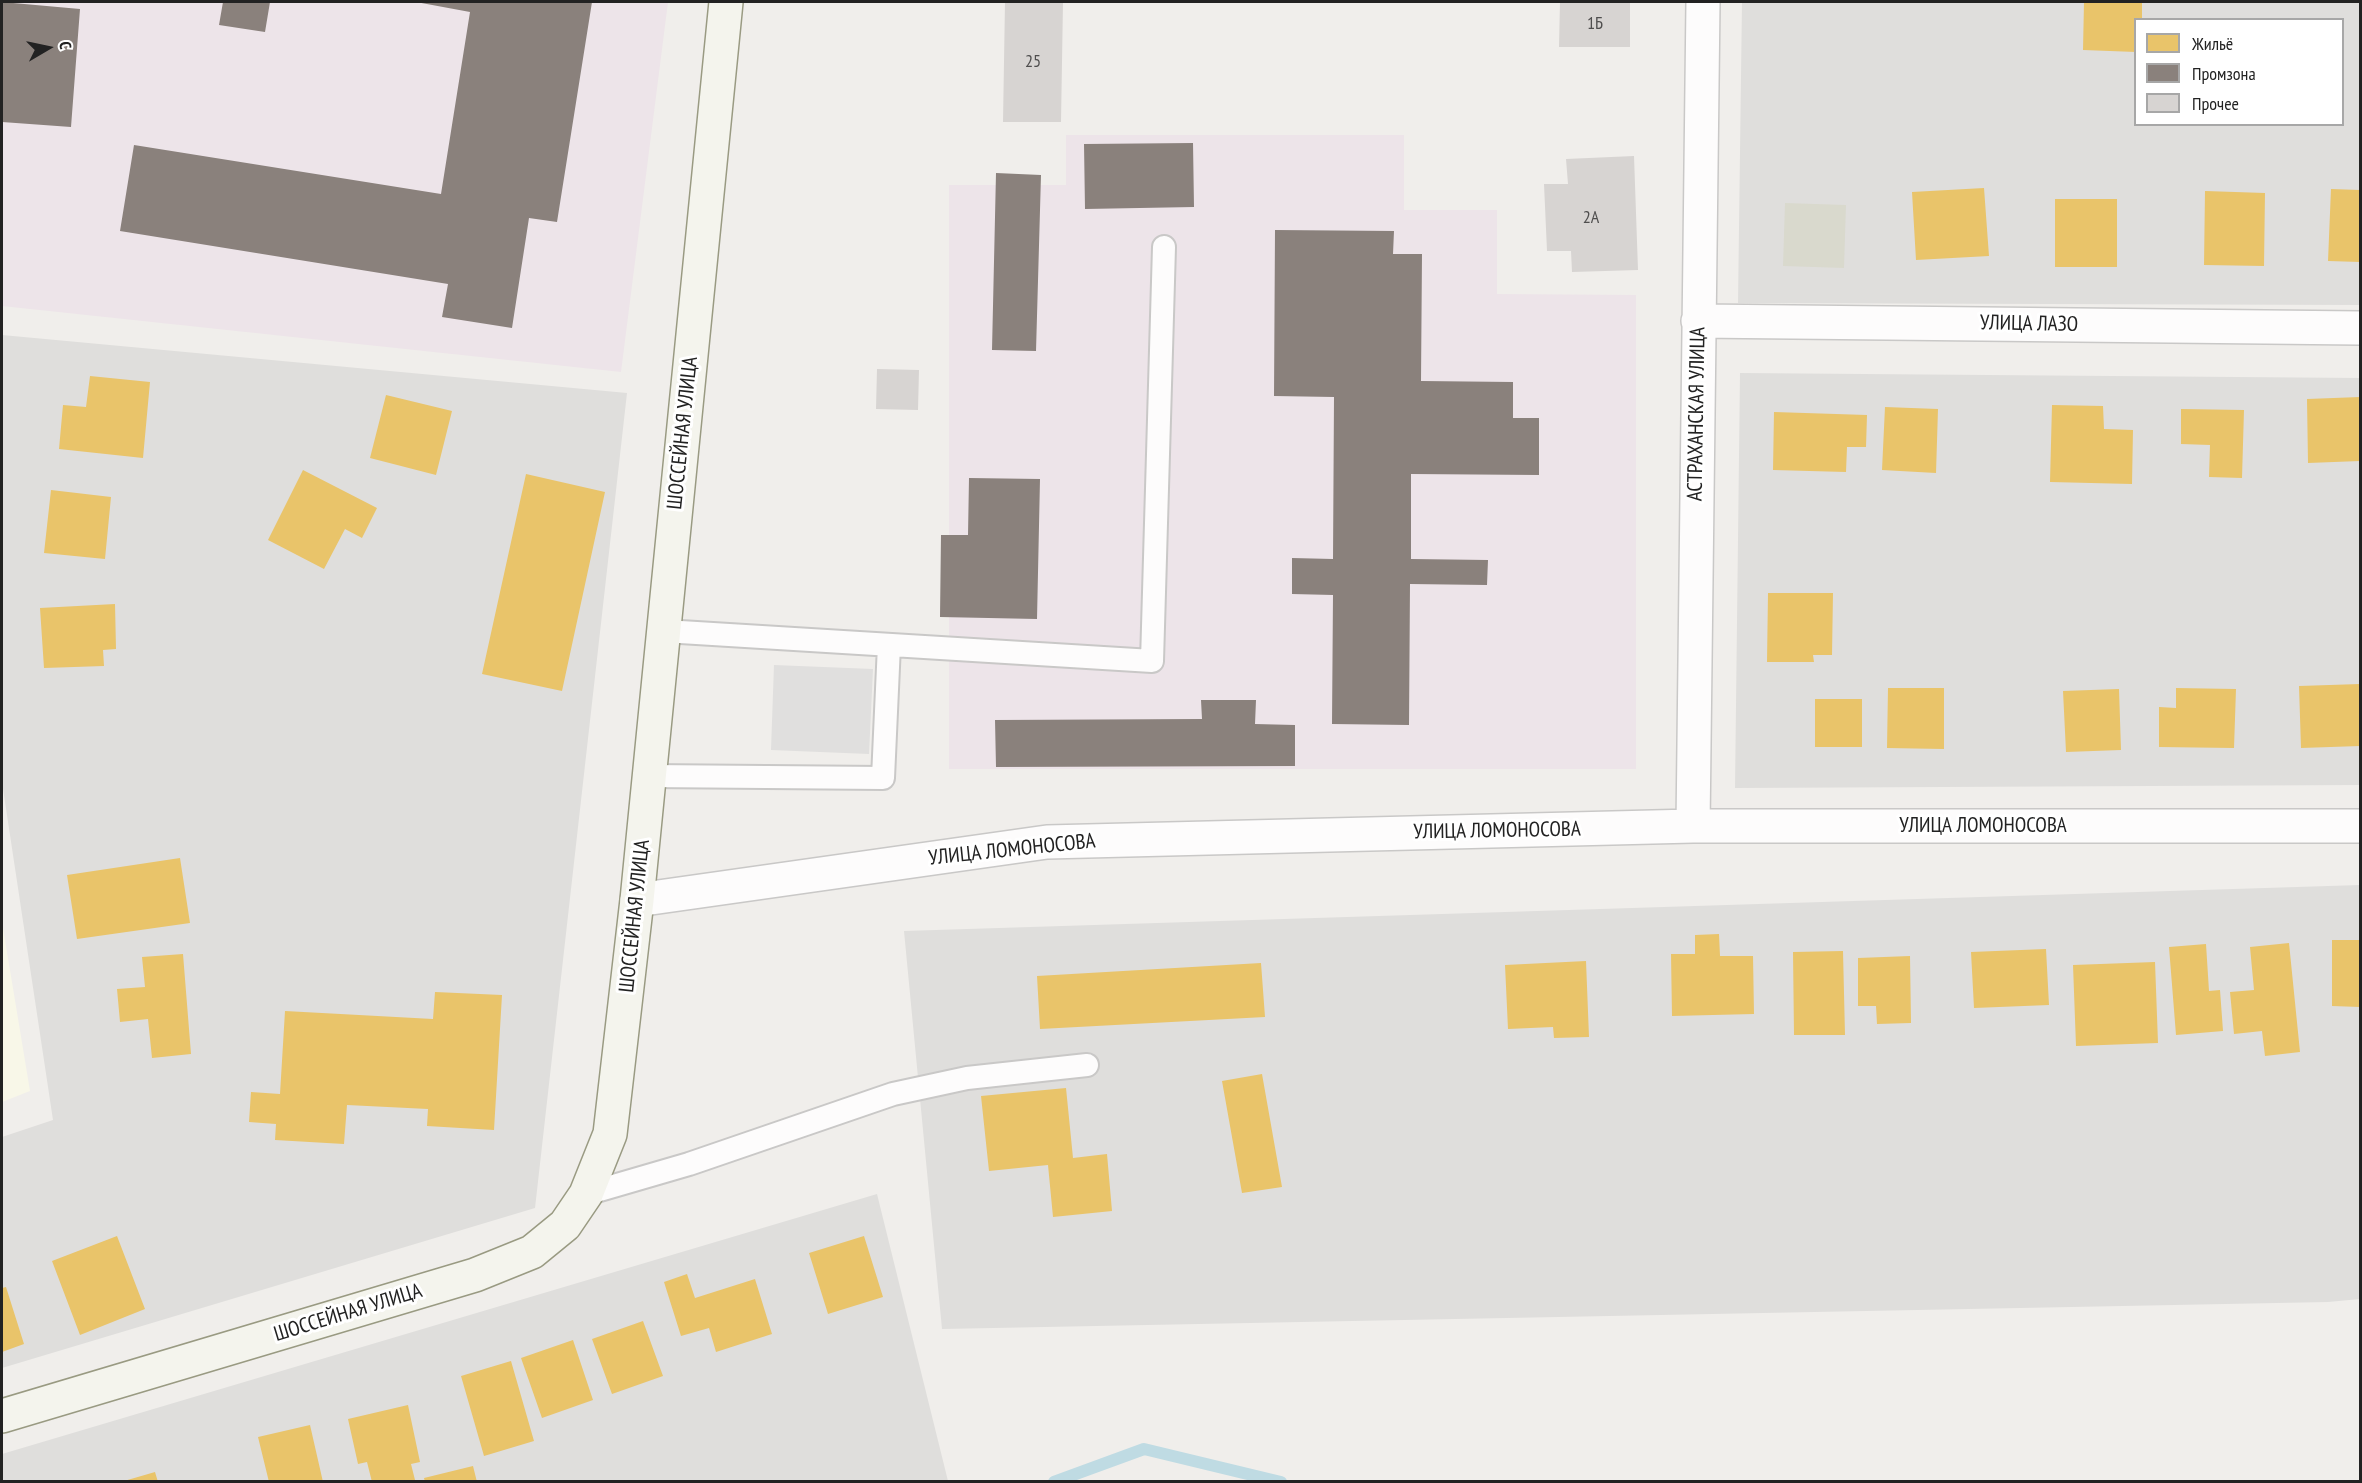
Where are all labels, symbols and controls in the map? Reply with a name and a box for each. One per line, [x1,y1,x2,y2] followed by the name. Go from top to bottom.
[1587,13,1603,35] house number: 1Б
[18,18,78,78] north arrow
[2134,18,2344,126] legend
[2192,32,2233,55] text: Жильё
[55,40,76,50] text: С
[1025,51,1041,73] house number: 25
[2192,62,2256,85] text: Промзона
[2192,92,2239,115] text: Прочее
[1583,207,1599,229] house number: 2А
[1980,311,2078,337] street label: УЛИЦА ЛАЗО
[1683,327,1711,501] street label: АСТРАХАНСКАЯ УЛИЦА
[662,355,704,511] street label: ШОССЕЙНАЯ УЛИЦА
[1899,813,2067,839] street label: УЛИЦА ЛОМОНОСОВА
[1413,817,1581,845] street label: УЛИЦА ЛОМОНОСОВА
[927,829,1097,871] street label: УЛИЦА ЛОМОНОСОВА
[614,838,656,994] street label: ШОССЕЙНАЯ УЛИЦА
[271,1279,425,1347] street label: ШОССЕЙНАЯ УЛИЦА

